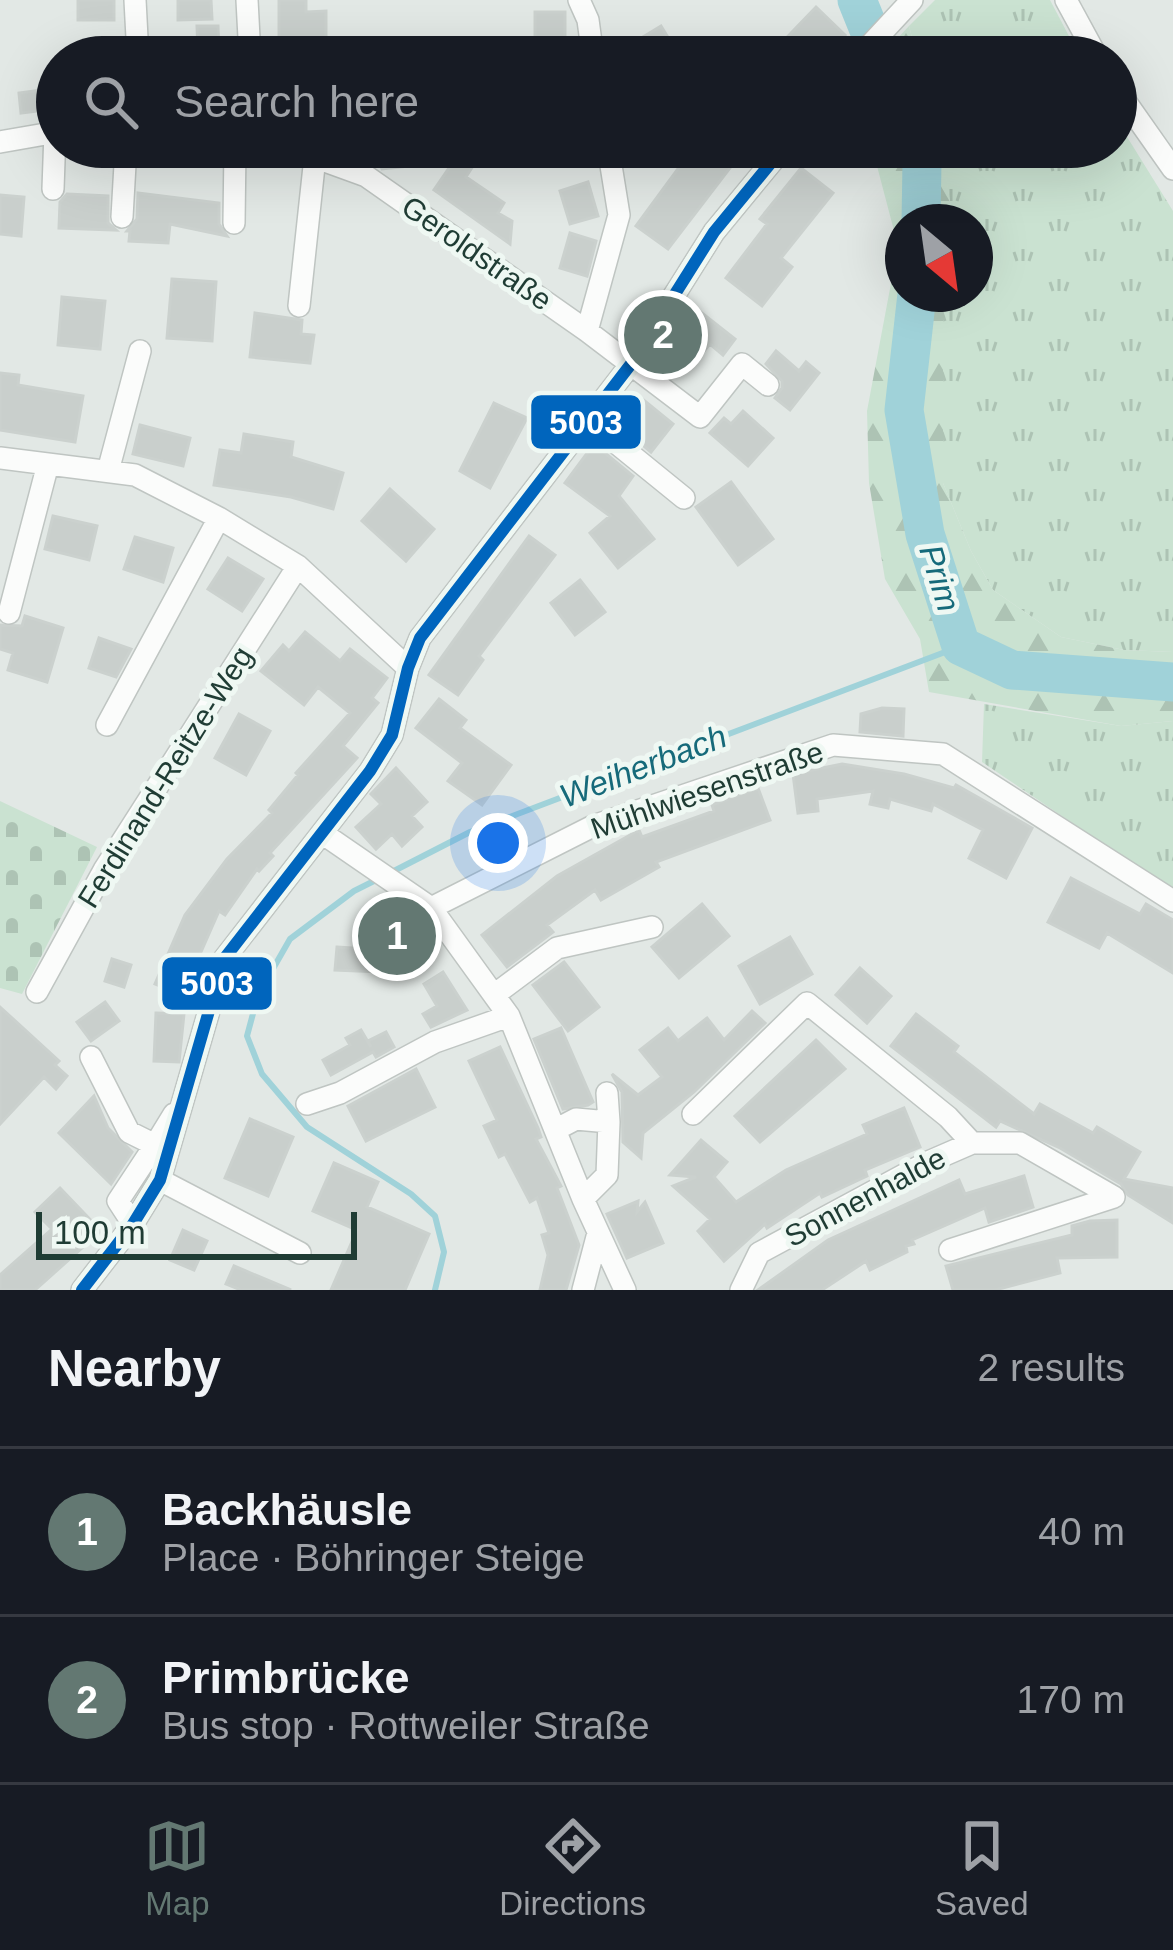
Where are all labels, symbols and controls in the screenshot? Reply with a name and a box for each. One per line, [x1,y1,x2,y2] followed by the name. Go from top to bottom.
[36,36,1137,168] search box
[78,69,144,135] icon: search
[174,76,419,127] text: Search here
[396,189,558,317] street label: Geroldstraße
[885,204,993,312] north arrow
[624,290,702,380] pin: 2
[529,393,643,451] line badge: 5003
[549,404,623,441] text: 5003
[912,540,968,616] water label: Prim
[71,641,259,913] street label: Ferdinand-Reitze-Weg
[554,717,732,815] water label: Weiherbach
[587,735,827,845] street label: Mühlwiesenstraße
[468,813,528,873] your location
[358,891,436,981] pin: 1
[160,955,274,1012] line badge: 5003
[180,965,254,1002] text: 5003
[779,1141,951,1253] street label: Sonnenhalde
[36,1206,357,1259] scale bar
[54,1214,146,1251] text: 100 m
[48,1340,221,1397] text: Nearby
[978,1346,1125,1389] text: 2 results
[162,1484,412,1535] text: Backhäusle
[76,1510,98,1553] text: 1
[1038,1510,1125,1553] text: 40 m
[162,1536,585,1579] text: Place · Böhringer Steige
[162,1652,410,1703] text: Primbrücke
[76,1678,98,1721] text: 2
[1017,1678,1125,1721] text: 170 m
[162,1704,650,1747] text: Bus stop · Rottweiler Straße
[144,1813,210,1923] tab: Map
[499,1813,646,1923] tab: Directions
[935,1813,1029,1923] tab: Saved

